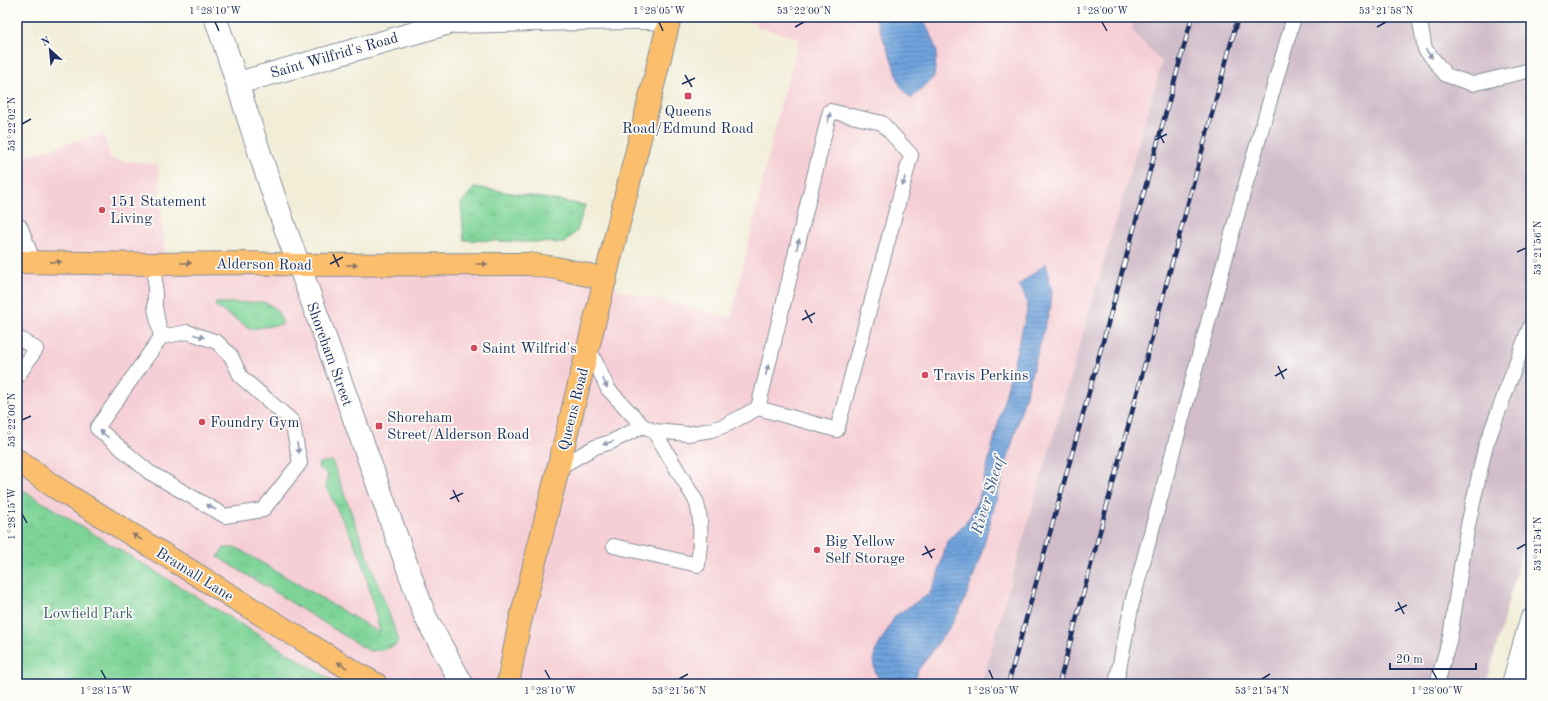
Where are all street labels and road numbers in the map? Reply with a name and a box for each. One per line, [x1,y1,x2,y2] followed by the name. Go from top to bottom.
[269,31,400,82] street label: Saint Wilfrid's Road
[216,257,312,274] street label: Alderson Road
[303,301,354,408] street label: Shoreham Street
[557,366,592,452] street label: Queens Road
[153,546,236,605] street label: Bramall Lane

